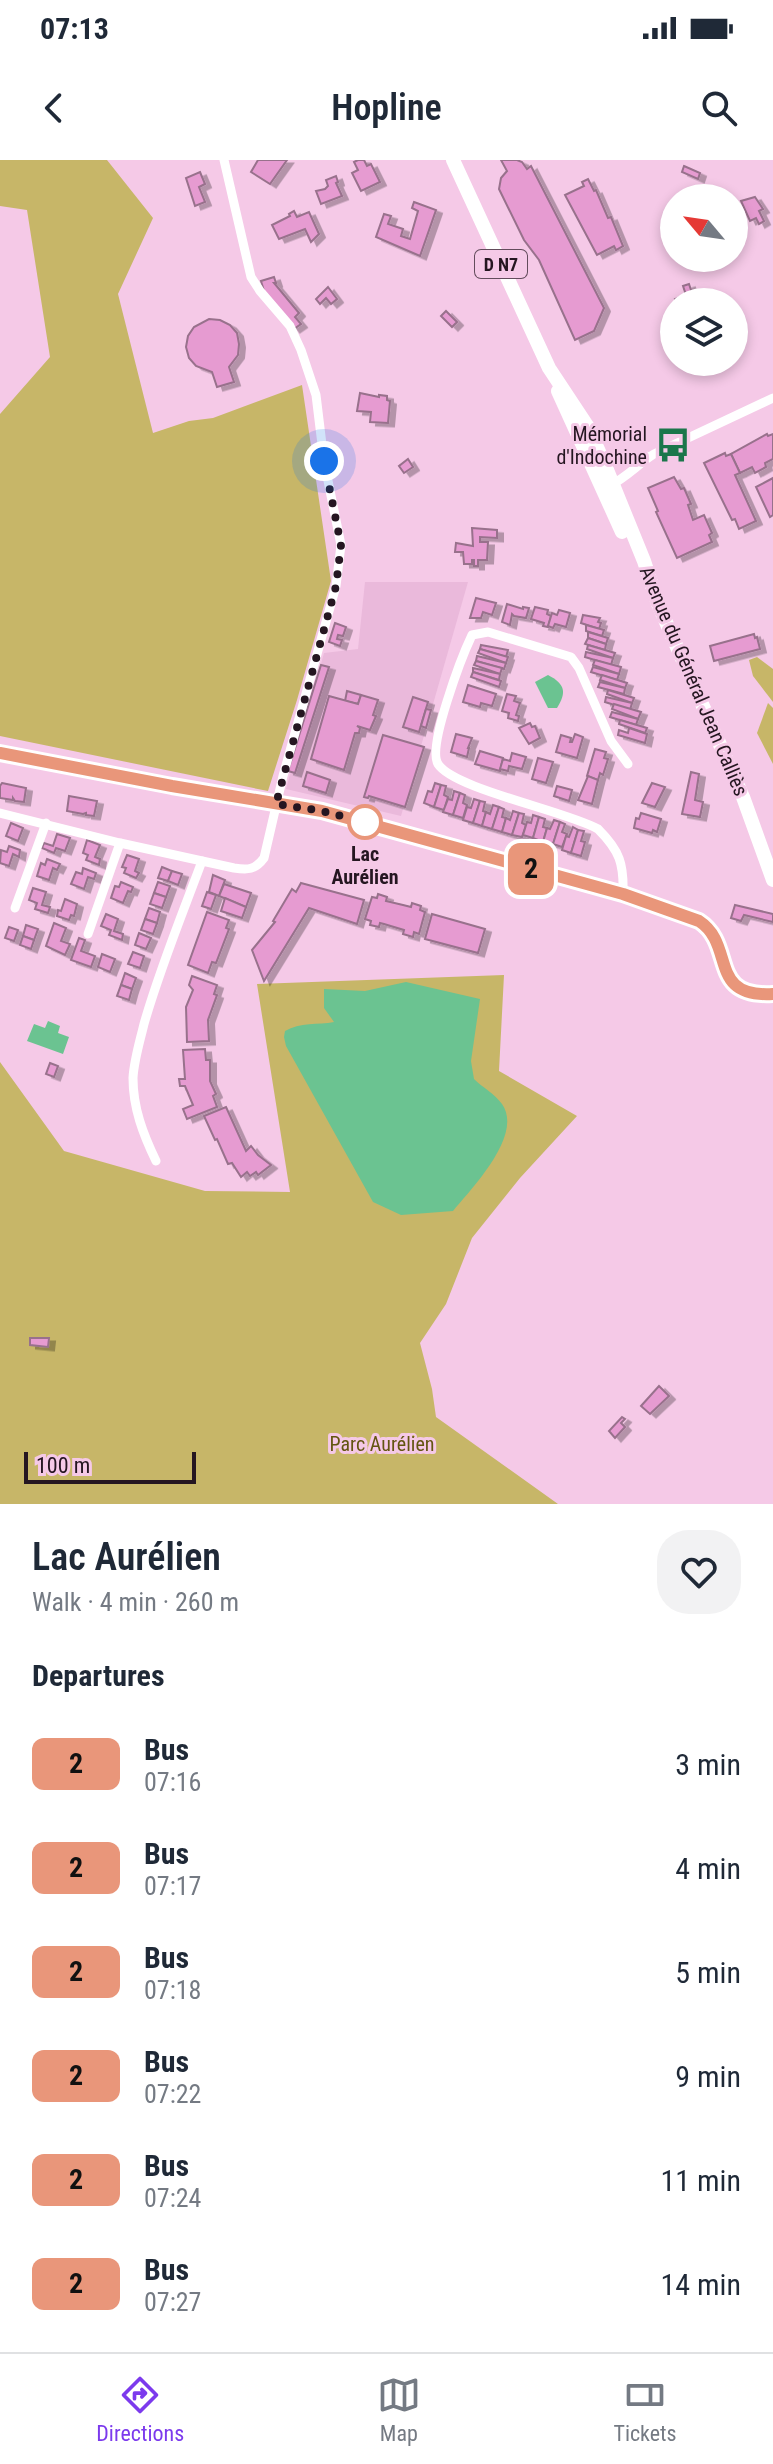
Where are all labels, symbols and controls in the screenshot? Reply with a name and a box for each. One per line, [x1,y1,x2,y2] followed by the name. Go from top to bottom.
[40,11,109,46] text: 07:13
[32,86,76,130] icon: back
[697,86,741,130] icon: search
[331,87,442,129] text: Hopline
[660,184,748,272] north arrow
[660,184,748,376] map controls
[475,250,527,278] road number: D N7
[660,288,748,376] button: layers
[556,422,647,469] place label: Mémorial d'Indochine
[654,426,692,464] bus stop icon: Mémorial d'Indochine
[304,441,344,481] your location
[635,563,753,799] street label: Avenue du Général Jean Calliès
[348,805,382,839] marker: Lac Aurélien
[331,842,399,889] place label: Lac Aurélien
[505,843,557,895] line badge: 2
[524,852,538,885] text: 2
[330,1432,434,1456] park label: Parc Aurélien
[24,1448,196,1484] scale bar
[36,1453,90,1478] text: 100 m
[657,1530,741,1614] button: heart
[32,1535,221,1579] text: Lac Aurélien
[32,1587,239,1617] text: Walk · 4 min · 260 m
[32,1658,165,1693] text: Departures
[144,1732,189,1767] text: Bus
[69,1747,83,1780] text: 2
[675,1747,741,1782] text: 3 min
[144,1767,201,1797] text: 07:16
[144,1836,189,1871] text: Bus
[69,1851,83,1884] text: 2
[675,1851,741,1886] text: 4 min
[144,1871,201,1901] text: 07:17
[144,1940,189,1975] text: Bus
[69,1955,83,1988] text: 2
[675,1955,741,1990] text: 5 min
[144,1975,201,2005] text: 07:18
[144,2044,189,2079] text: Bus
[69,2059,83,2092] text: 2
[675,2059,741,2094] text: 9 min
[144,2079,201,2109] text: 07:22
[144,2148,189,2183] text: Bus
[69,2163,83,2196] text: 2
[660,2163,741,2198] text: 11 min
[144,2183,201,2213] text: 07:24
[144,2252,189,2287] text: Bus
[69,2267,83,2300] text: 2
[660,2267,741,2302] text: 14 min
[144,2287,201,2317] text: 07:27
[96,2373,184,2446] tab: Directions
[377,2373,421,2446] tab: Map
[613,2373,677,2446] tab: Tickets

